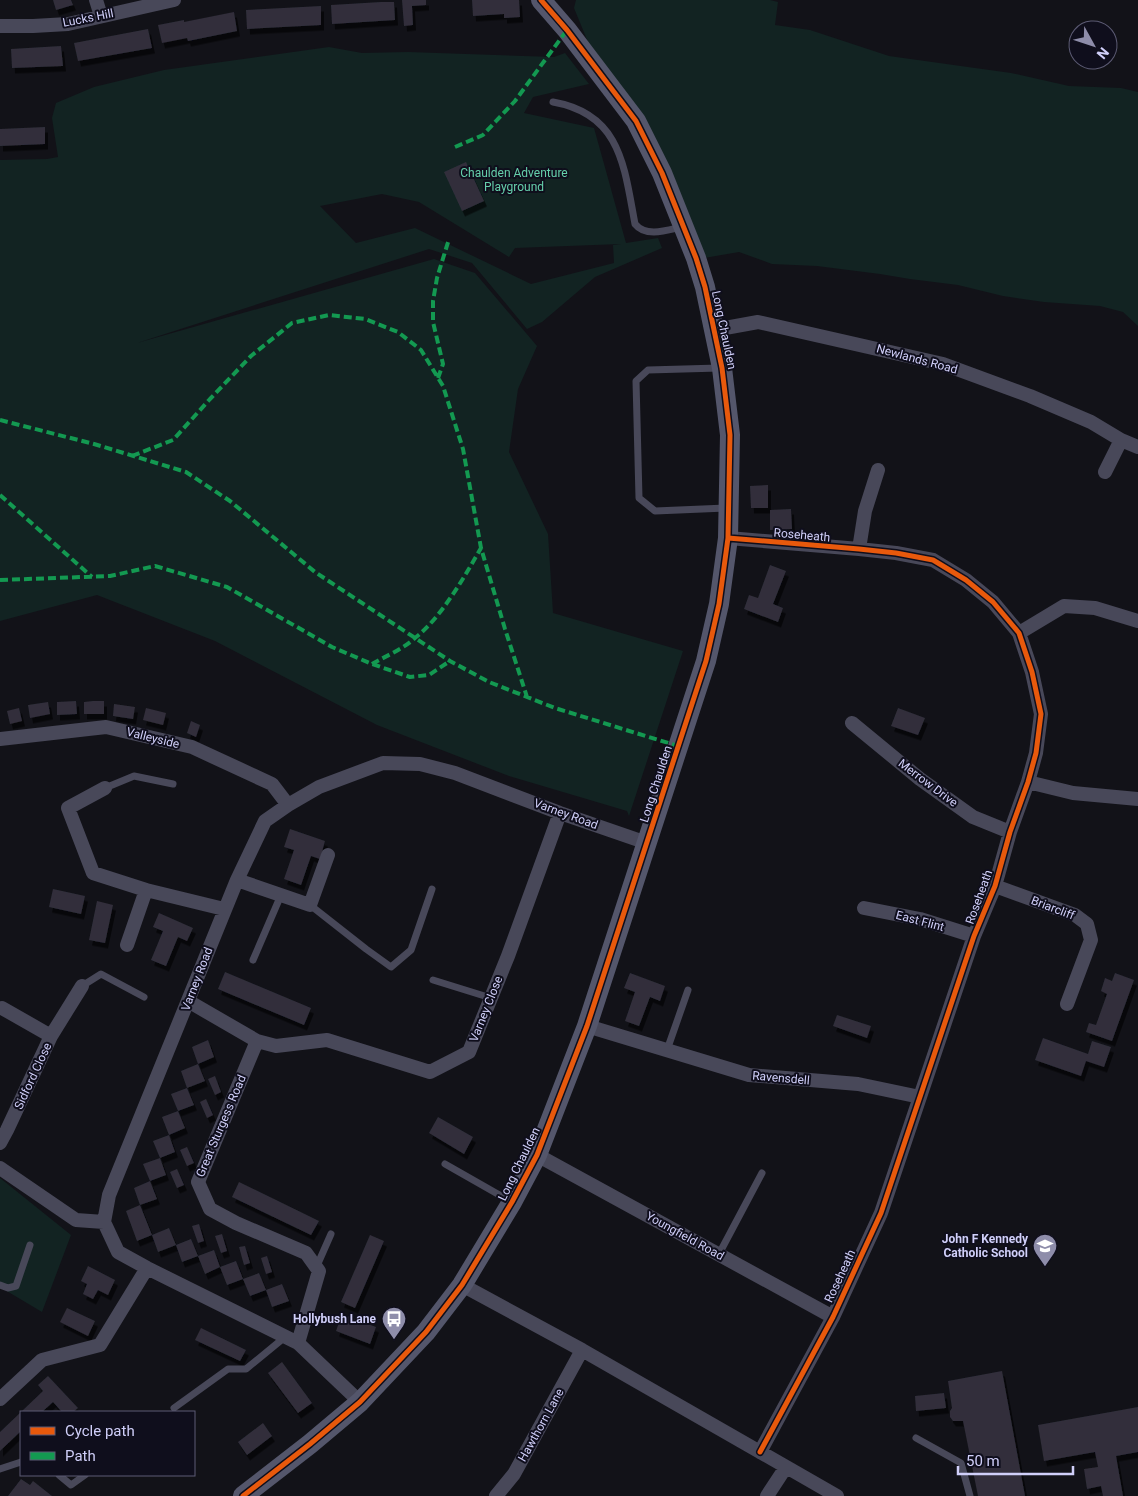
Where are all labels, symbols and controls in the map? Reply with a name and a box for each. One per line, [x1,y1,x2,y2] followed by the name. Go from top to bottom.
[61,6,115,30] street label: Lucks Hill
[1068,20,1118,70] north arrow
[1094,44,1112,62] text: N
[460,166,568,194] park label: Chaulden Adventure Playground
[709,289,739,371] street label: Long Chaulden
[875,341,959,377] street label: Newlands Road
[773,526,831,544] street label: Roseheath
[125,725,181,751] street label: Valleyside
[637,744,675,824] street label: Long Chaulden
[896,756,960,810] street label: Merrow Drive
[532,796,600,832] street label: Varney Road
[963,868,995,926] street label: Roseheath
[1029,893,1077,923] street label: Briarcliff
[894,908,946,934] street label: East Flint
[178,945,216,1013] street label: Varney Road
[466,974,506,1044] street label: Varney Close
[12,1041,54,1111] street label: Sidford Close
[752,1069,810,1087] street label: Ravensdell
[193,1073,249,1179] street label: Great Sturgess Road
[495,1125,543,1203] street label: Long Chaulden
[644,1209,726,1263] street label: Youngfield Road
[942,1232,1029,1260] place label: John F Kennedy Catholic School
[1032,1233,1058,1267] school or university icon: John F Kennedy Catholic School
[822,1247,858,1305] street label: Roseheath
[381,1306,407,1340] bus stop icon: Hollybush Lane
[293,1312,377,1326] place label: Hollybush Lane
[515,1386,567,1464] street label: Hawthorn Lane
[20,1411,195,1476] legend
[65,1422,135,1440] text: Cycle path
[958,1444,1073,1476] scale bar
[65,1447,96,1465] text: Path
[966,1452,1000,1470] text: 50 m

